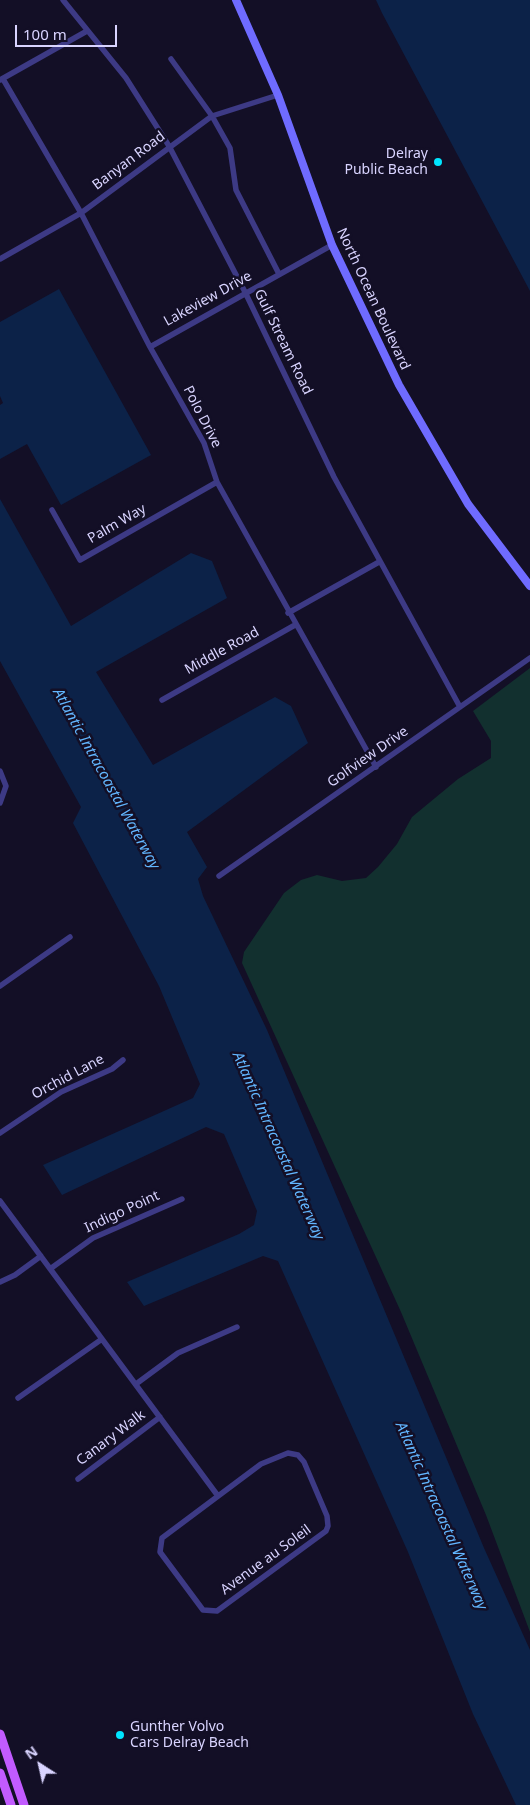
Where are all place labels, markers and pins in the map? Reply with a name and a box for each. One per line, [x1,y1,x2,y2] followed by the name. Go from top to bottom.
[344,146,428,178] place label: Delray Public Beach
[432,156,444,168] marker: Delray Public Beach
[130,1719,249,1751] place label: Gunther Volvo Cars Delray Beach
[114,1729,126,1741] marker: Gunther Volvo Cars Delray Beach

